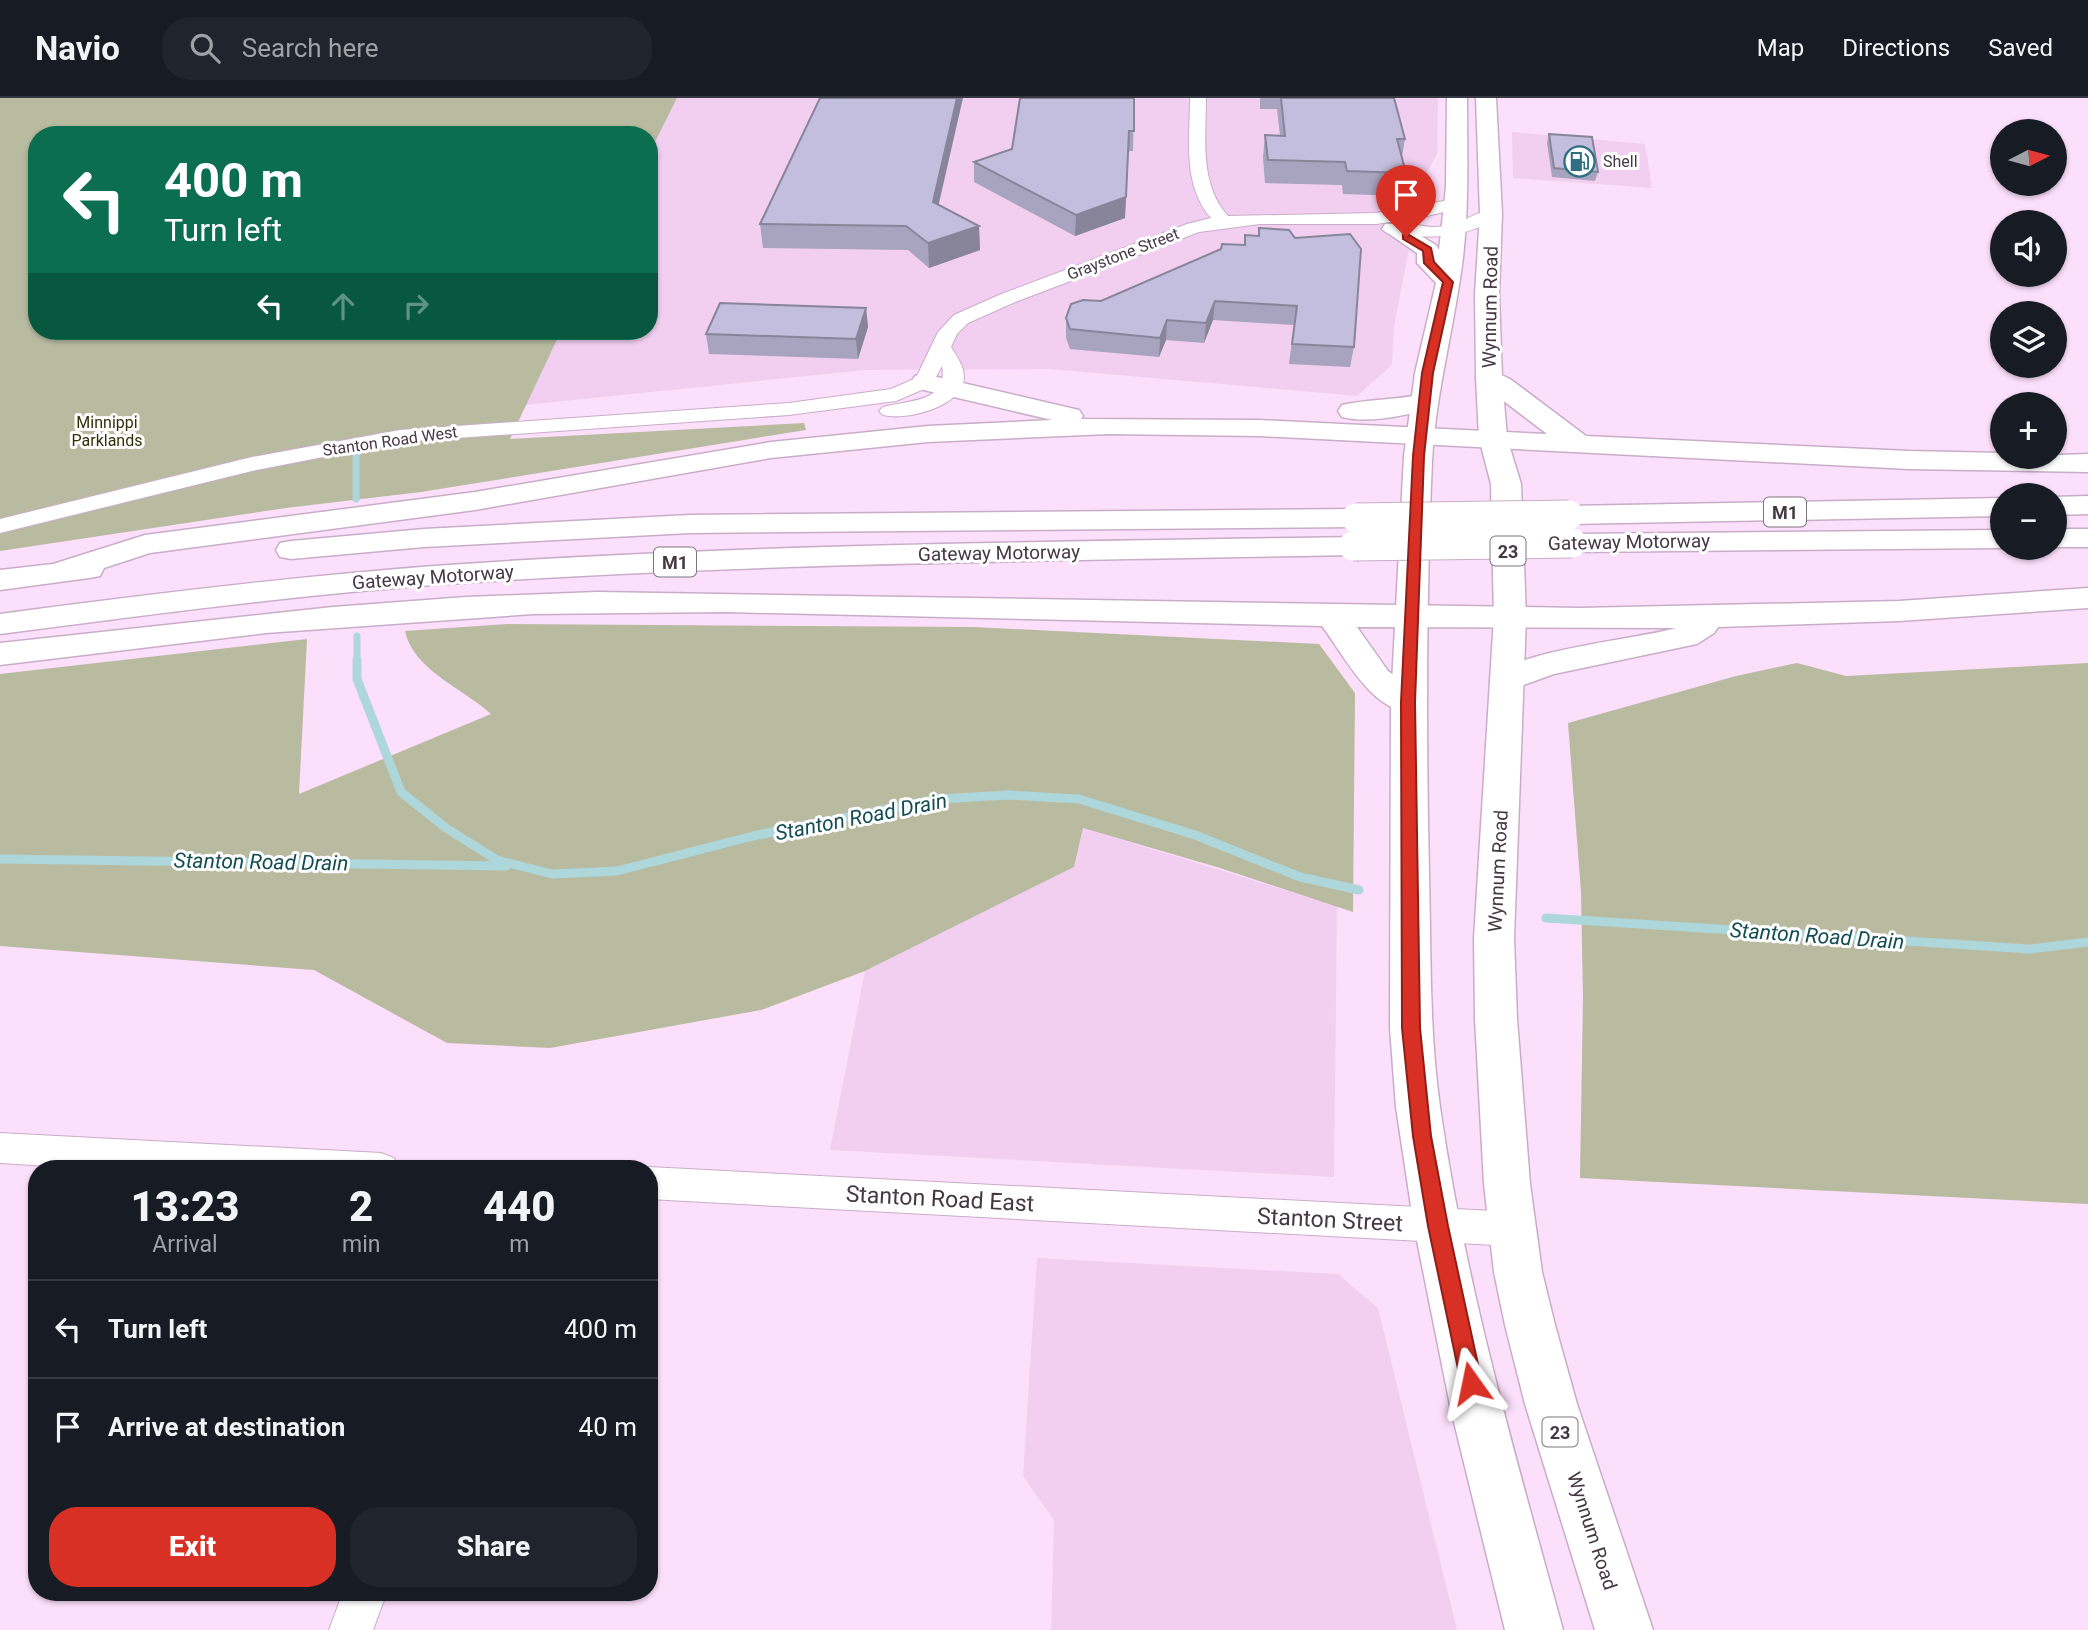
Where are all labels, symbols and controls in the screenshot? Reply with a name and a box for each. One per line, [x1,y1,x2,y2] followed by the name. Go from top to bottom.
[162,17,652,80] search box
[35,29,120,68] text: Navio
[186,29,224,67] icon: search
[242,33,379,63] text: Search here
[1757,34,1804,62] text: Map
[1842,34,1950,62] text: Directions
[1988,34,2053,62] text: Saved
[1990,119,2067,196] north arrow
[1990,119,2067,560] map controls
[1563,144,1597,178] fuel station icon: Shell
[164,152,303,209] text: 400 m
[1603,152,1638,171] place label: Shell
[49,154,140,245] icon: left
[1376,165,1436,237] pin
[1387,176,1425,214] icon: arrive
[1990,210,2067,287] button: sound
[164,211,282,249] text: Turn left
[1064,224,1182,284] street label: Graystone Street
[1477,246,1503,368] street label: Wynnum Road
[251,287,289,325] icon: left
[324,287,362,325] icon: ahead
[397,287,435,325] icon: right
[1990,301,2067,378] button: layers
[1990,392,2067,469] button: +
[72,413,142,450] park label: Minnippi Parklands
[321,422,459,460] street label: Stanton Road West
[1990,483,2067,560] button: −
[1764,498,1806,526] road number: M1
[1548,529,1710,555] street label: Gateway Motorway
[1490,536,1526,565] road number: 23
[918,540,1080,566] street label: Gateway Motorway
[654,548,696,576] road number: M1
[351,560,515,594] street label: Gateway Motorway
[773,789,949,845] water label: Stanton Road Drain
[1483,809,1513,933] street label: Wynnum Road
[173,848,349,876] water label: Stanton Road Drain
[1729,918,1905,954] water label: Stanton Road Drain
[845,1181,1035,1217] street label: Stanton Road East
[130,1182,240,1231] text: 13:23
[349,1182,373,1231] text: 2
[483,1182,556,1231] text: 440
[1256,1203,1404,1237] street label: Stanton Street
[152,1231,218,1258] text: Arrival
[342,1231,380,1258] text: min
[509,1231,529,1258] text: m
[49,1310,87,1348] icon: left
[108,1314,207,1344] text: Turn left
[564,1314,637,1344] text: 400 m
[1434,1346,1508,1420] position arrow
[49,1408,87,1446] icon: arrive
[108,1412,345,1442] text: Arrive at destination
[579,1412,637,1442] text: 40 m
[1542,1418,1578,1447] road number: 23
[1562,1469,1622,1593] street label: Wynnum Road
[49,1507,336,1587] button: Exit
[350,1507,637,1587] button: Share

